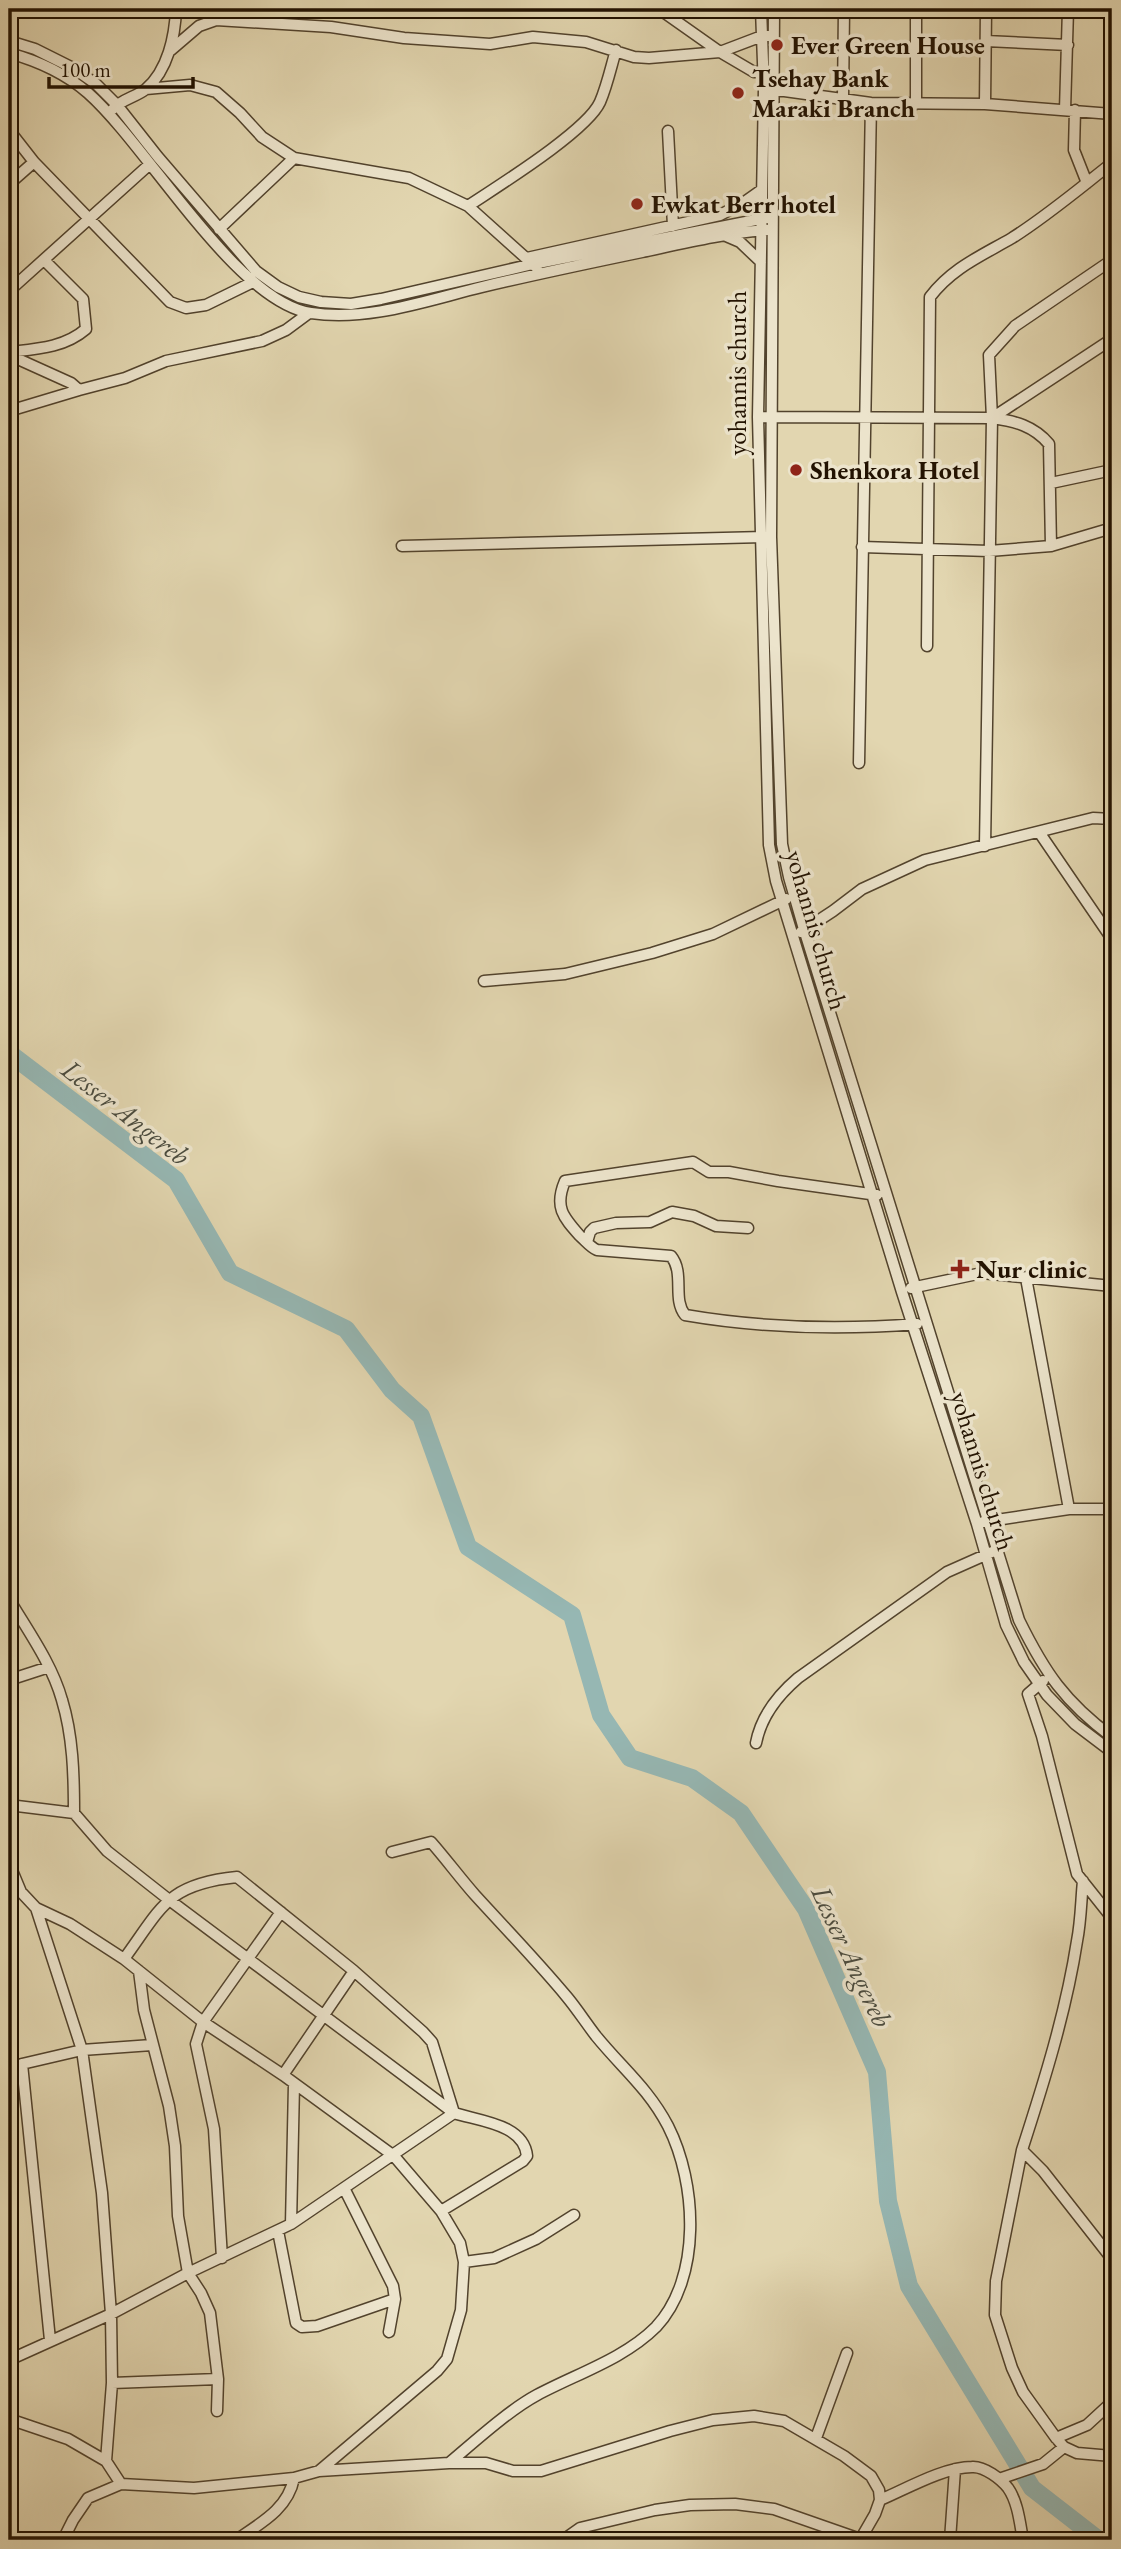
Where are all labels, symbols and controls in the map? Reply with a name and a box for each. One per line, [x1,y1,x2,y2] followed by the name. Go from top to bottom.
[791,28,985,62] place label: Ever Green House
[769,37,785,53] marker: Ever Green House
[49,46,192,90] scale bar
[60,56,111,83] text: 100 m
[752,61,916,125] place label: Tsehay Bank Maraki Branch
[730,85,746,101] marker: Tsehay Bank Maraki Branch
[651,187,836,221] place label: Ewkat Berr hotel
[629,196,645,212] marker: Ewkat Berr hotel
[720,291,754,455] street label: yohannis church
[810,453,980,487] place label: Shenkora Hotel
[788,462,804,478] marker: Shenkora Hotel
[778,846,856,1014] street label: yohannis church
[54,1050,198,1174] water label: Lesser Angereb
[976,1252,1087,1286] place label: Nur clinic
[950,1259,970,1279] marker: Nur clinic
[943,1387,1023,1555] street label: yohannis church
[803,1878,901,2033] water label: Lesser Angereb

